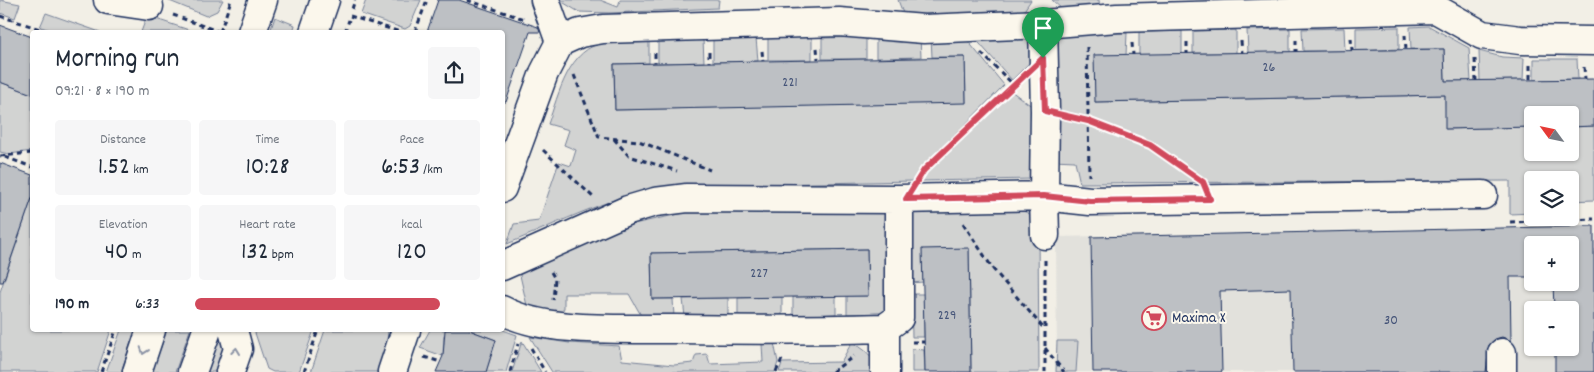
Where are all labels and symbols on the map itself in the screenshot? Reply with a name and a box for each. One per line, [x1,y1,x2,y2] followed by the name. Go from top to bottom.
[1022,7,1064,58] pin
[1263,58,1276,78] house number: 26
[782,73,798,93] house number: 221
[1524,106,1579,161] north arrow
[750,264,768,284] house number: 227
[1141,305,1167,331] supermarket icon: Maxima X
[938,306,956,326] house number: 229
[1172,307,1226,330] place label: Maxima X
[1384,311,1398,331] house number: 30
[140,346,150,355] one-way arrow
[230,347,240,356] one-way arrow

